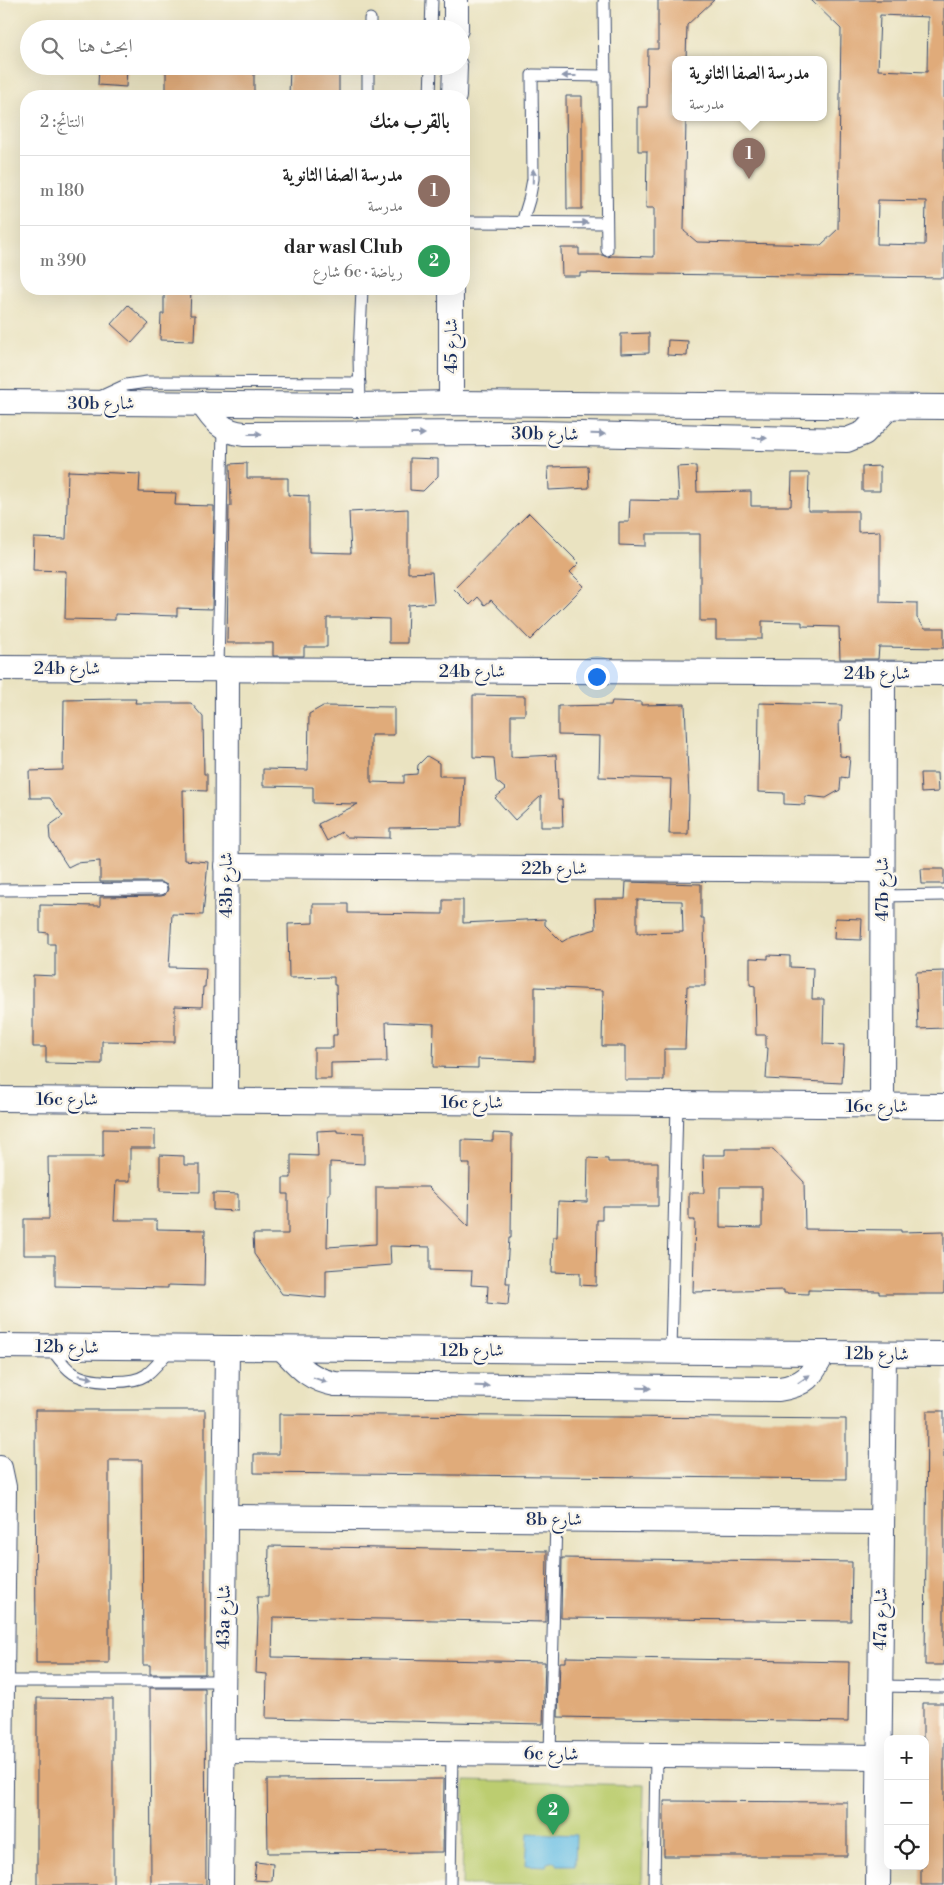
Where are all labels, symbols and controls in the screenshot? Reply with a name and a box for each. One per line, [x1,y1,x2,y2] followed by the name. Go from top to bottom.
[20,20,470,75] search box
[38,34,66,62] icon: search
[78,34,133,58] text: ابحث هنا
[672,56,827,121] popup
[689,61,810,85] text: مدرسة الصفا الثانوية
[560,72,576,80] one-way arrow
[689,94,725,114] text: مدرسة
[369,109,450,135] text: بالقرب منك
[40,112,84,132] text: النتائج: 2
[733,138,765,179] pin: 1
[283,163,403,187] text: مدرسة الصفا الثانوية
[529,168,537,184] one-way arrow
[40,181,84,201] text: 180 m
[430,181,438,201] text: 1
[368,196,403,216] text: مدرسة
[574,219,590,227] one-way arrow
[284,235,403,259] text: dar wasl Club
[40,251,86,271] text: 390 m
[429,251,439,271] text: 2
[313,262,403,282] text: رياضة · 6c شارع
[440,318,466,374] street label: شارع 45
[67,392,135,418] street label: 30b شارع
[511,422,579,449] street label: 30b شارع
[247,430,263,438] one-way arrow
[410,430,426,438] one-way arrow
[590,431,606,439] one-way arrow
[752,434,768,442] one-way arrow
[34,657,100,683] street label: 24b شارع
[439,660,505,686] street label: 24b شارع
[844,662,910,688] street label: 24b شارع
[584,664,610,690] your location
[215,852,241,918] street label: 43b شارع
[521,857,587,883] street label: 22b شارع
[871,857,897,921] street label: 47b شارع
[36,1088,98,1114] street label: 16c شارع
[441,1091,503,1117] street label: 16c شارع
[846,1095,908,1121] street label: 16c شارع
[35,1335,99,1362] street label: 12b شارع
[440,1339,504,1365] street label: 12b شارع
[845,1342,909,1369] street label: 12b شارع
[78,1373,93,1381] one-way arrow
[797,1374,811,1384] one-way arrow
[313,1376,328,1384] one-way arrow
[474,1382,490,1390] one-way arrow
[636,1384,652,1392] one-way arrow
[526,1508,582,1534] street label: 8b شارع
[212,1584,239,1650] street label: 43a شارع
[869,1587,896,1651] street label: 47a شارع
[884,1735,929,1870] map controls
[884,1735,929,1780] button: +
[523,1742,579,1769] street label: 6c شارع
[884,1780,929,1825] button: −
[537,1794,569,1835] pin: 2
[884,1825,929,1870] button: locate

